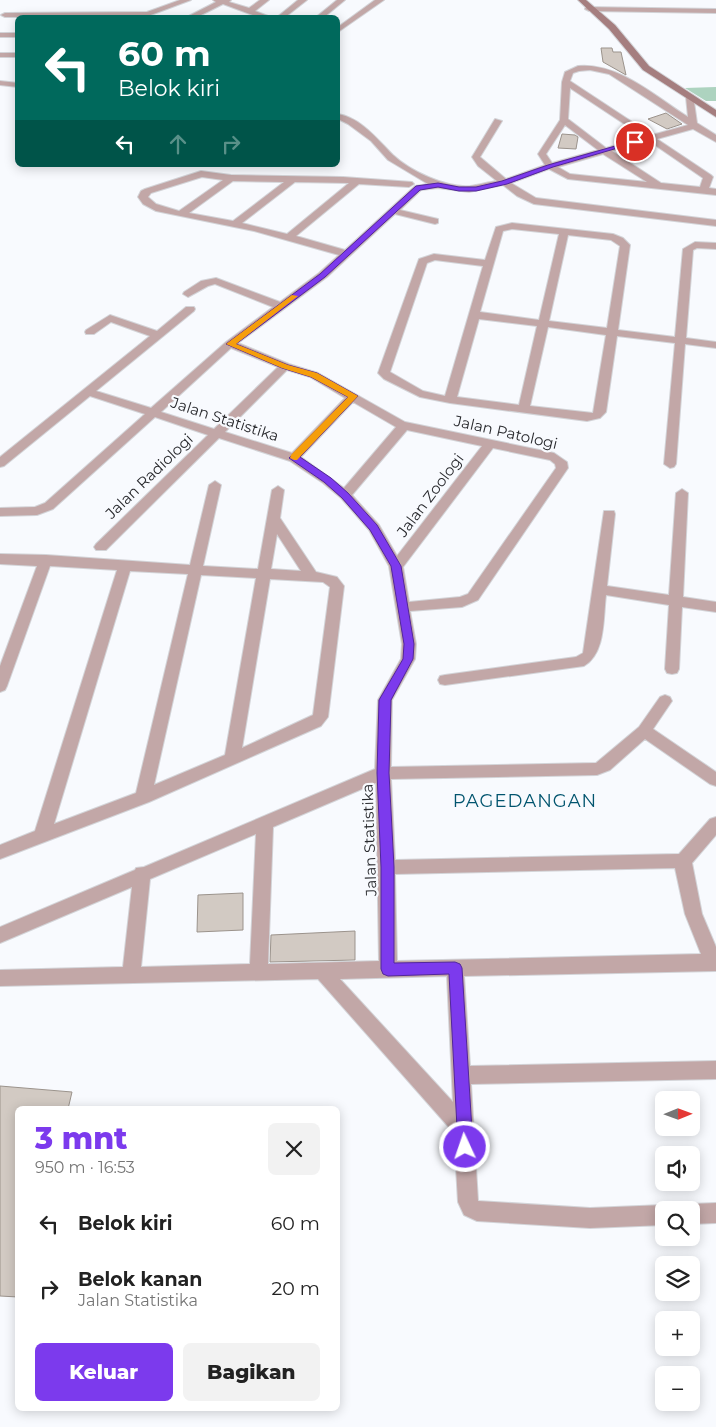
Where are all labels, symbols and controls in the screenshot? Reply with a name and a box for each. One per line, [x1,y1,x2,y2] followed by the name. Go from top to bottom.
[118,32,211,75] text: 60 m
[35,35,100,100] icon: left
[118,75,220,102] text: Belok kiri
[614,121,656,163] pin
[621,128,649,156] icon: arrive
[111,130,139,158] icon: left
[164,130,192,158] icon: ahead
[217,130,245,158] icon: right
[168,392,281,445] street label: Jalan Statistika
[451,411,560,453] street label: Jalan Patologi
[101,429,197,523] street label: Jalan Radiologi
[392,450,468,541] street label: Jalan Zoologi
[358,783,380,898] street label: Jalan Statistika
[453,790,597,812] district label: PAGEDANGAN
[655,1091,700,1136] north arrow
[655,1091,700,1411] map controls
[35,1120,127,1157] text: 3 mnt
[438,1120,490,1172] position arrow
[268,1123,320,1175] button: close
[655,1146,700,1191] button: sound
[35,1158,135,1177] text: 950 m · 16:53
[655,1201,700,1246] button: search
[35,1210,63,1238] icon: left
[78,1212,173,1235] text: Belok kiri
[271,1212,320,1235] text: 60 m
[655,1256,700,1301] button: layers
[78,1268,202,1291] text: Belok kanan
[35,1275,63,1303] icon: right
[272,1277,320,1300] text: 20 m
[78,1291,198,1310] text: Jalan Statistika
[655,1311,700,1356] button: +
[35,1343,173,1401] button: Keluar
[183,1343,320,1401] button: Bagikan
[655,1366,700,1411] button: −

